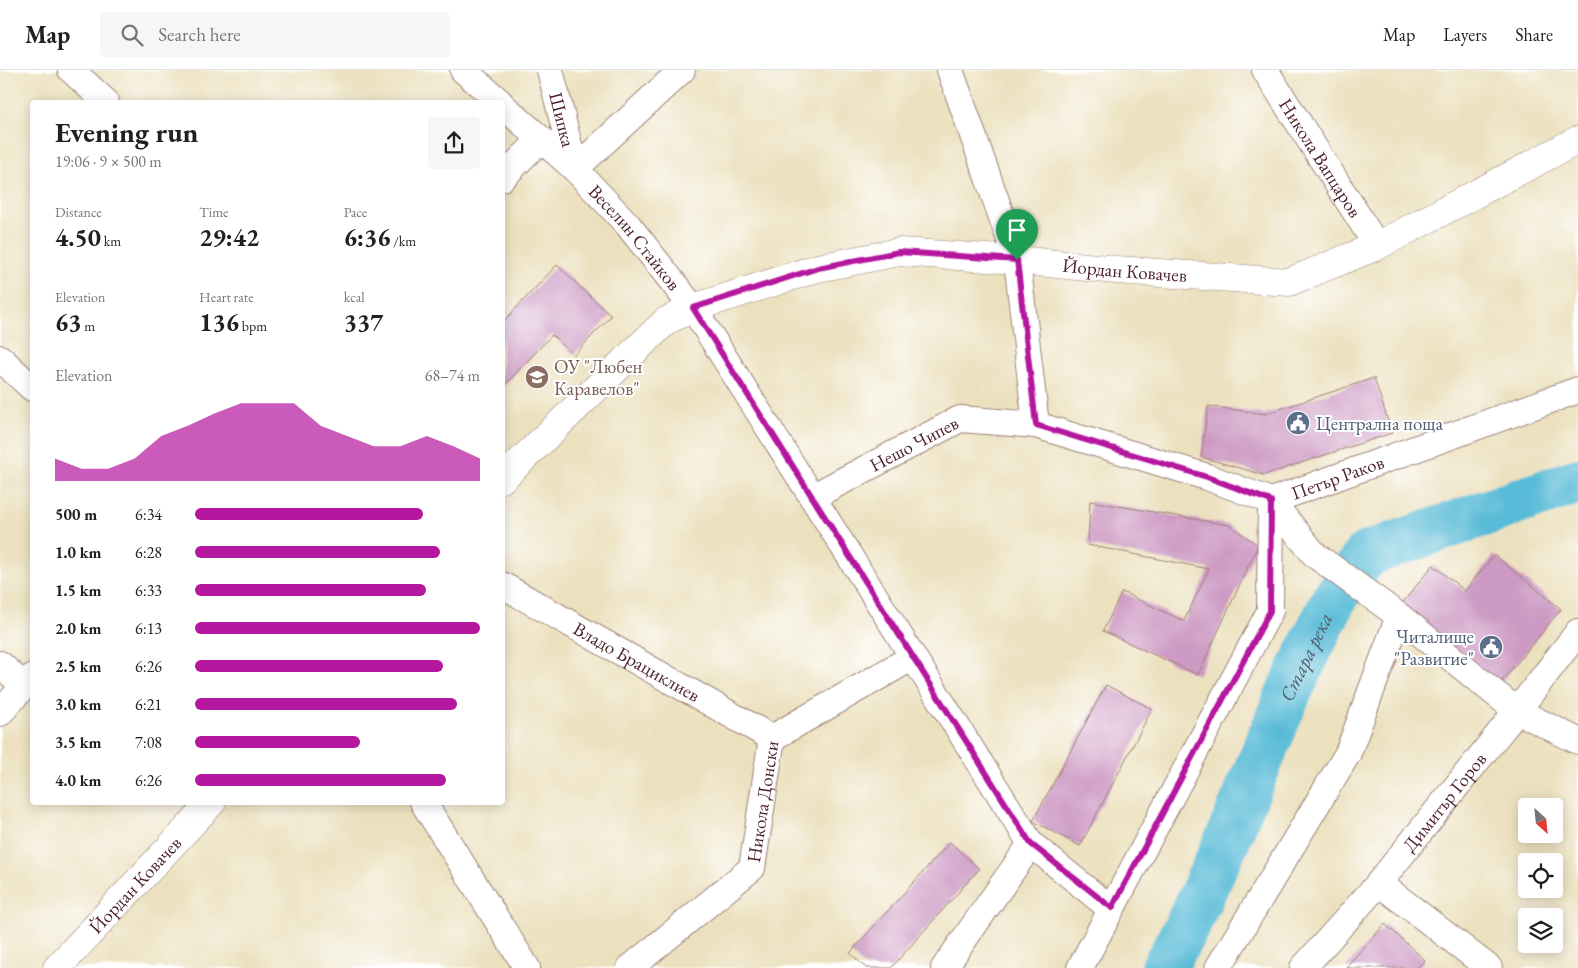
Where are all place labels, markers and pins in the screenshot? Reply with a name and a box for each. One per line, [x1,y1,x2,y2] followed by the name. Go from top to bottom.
[996,209,1038,260] pin
[554,354,643,401] place label: ОУ "Любен Каравелов"
[524,364,550,390] school or university icon: ОУ "Любен Каравелов"
[1285,410,1311,436] public building icon: Централна поща
[1316,411,1443,436] place label: Централна поща
[1394,624,1474,671] place label: Читалище "Развитие"
[1478,634,1504,660] public building icon: Читалище "Развитие"

